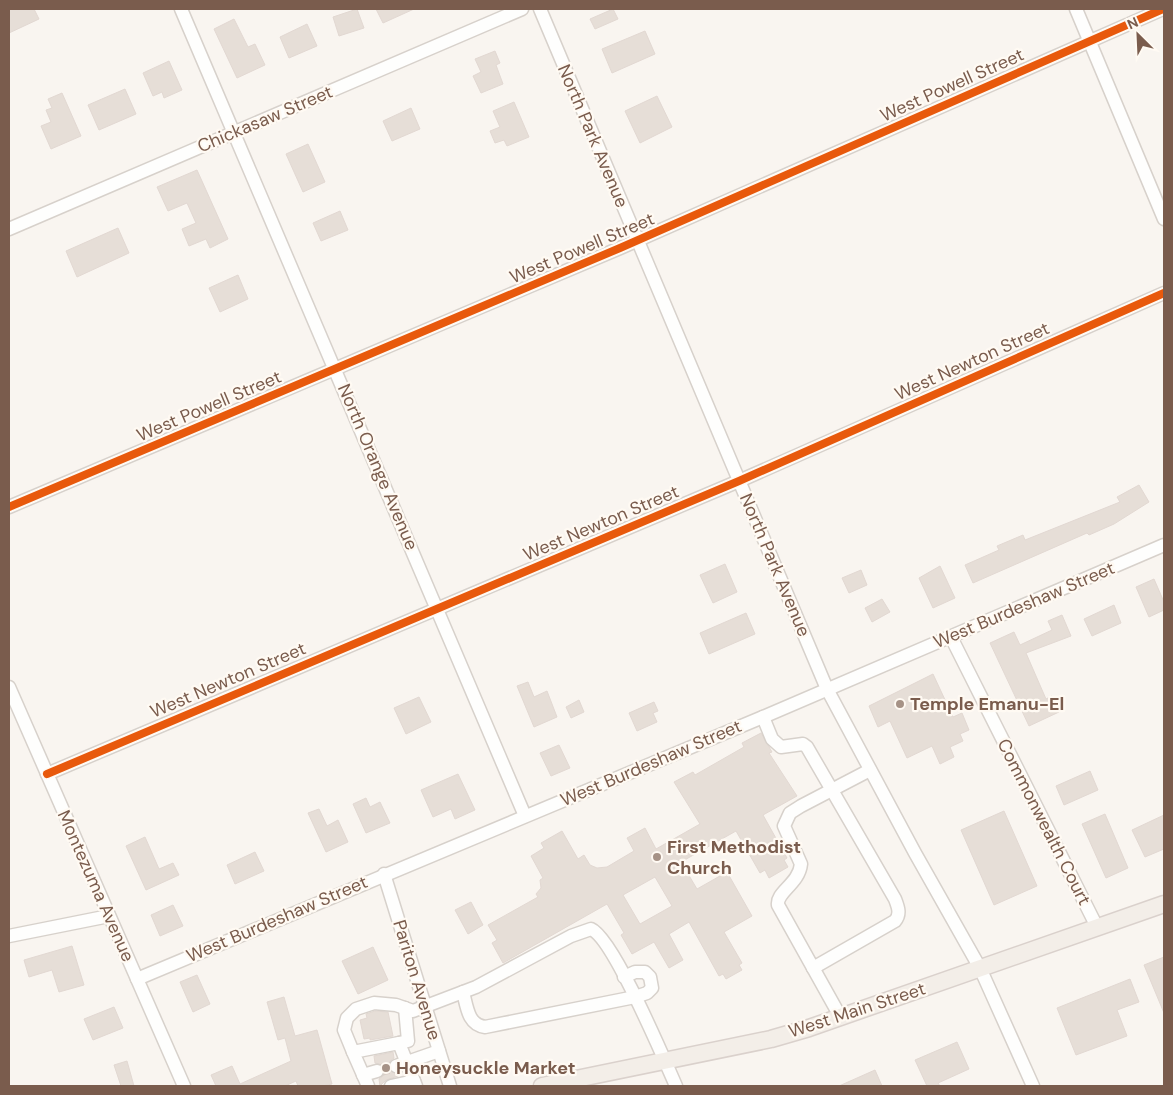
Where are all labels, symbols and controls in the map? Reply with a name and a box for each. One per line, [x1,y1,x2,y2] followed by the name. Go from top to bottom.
[1113,10,1163,60] north arrow
[1124,13,1141,33] text: N
[876,43,1028,127] street label: West Powell Street
[552,61,634,211] street label: North Park Avenue
[194,80,336,158] street label: Chickasaw Street
[506,207,658,289] street label: West Powell Street
[891,316,1053,406] street label: West Newton Street
[133,365,285,447] street label: West Powell Street
[332,380,424,554] street label: North Orange Avenue
[520,479,682,567] street label: West Newton Street
[734,490,816,640] street label: North Park Avenue
[930,556,1118,654] street label: West Burdeshaw Street
[147,636,309,724] street label: West Newton Street
[910,692,1064,716] place label: Temple Emanu-El
[894,698,906,710] marker: Temple Emanu-El
[557,714,745,812] street label: West Burdeshaw Street
[992,735,1096,909] street label: Commonwealth Court
[52,806,140,966] street label: Montezuma Avenue
[667,835,801,880] place label: First Methodist Church
[651,851,663,863] marker: First Methodist Church
[183,870,371,968] street label: West Burdeshaw Street
[387,917,447,1043] street label: Pariton Avenue
[785,977,929,1043] street label: West Main Street
[396,1056,576,1080] place label: Honeysuckle Market
[380,1062,392,1074] marker: Honeysuckle Market

